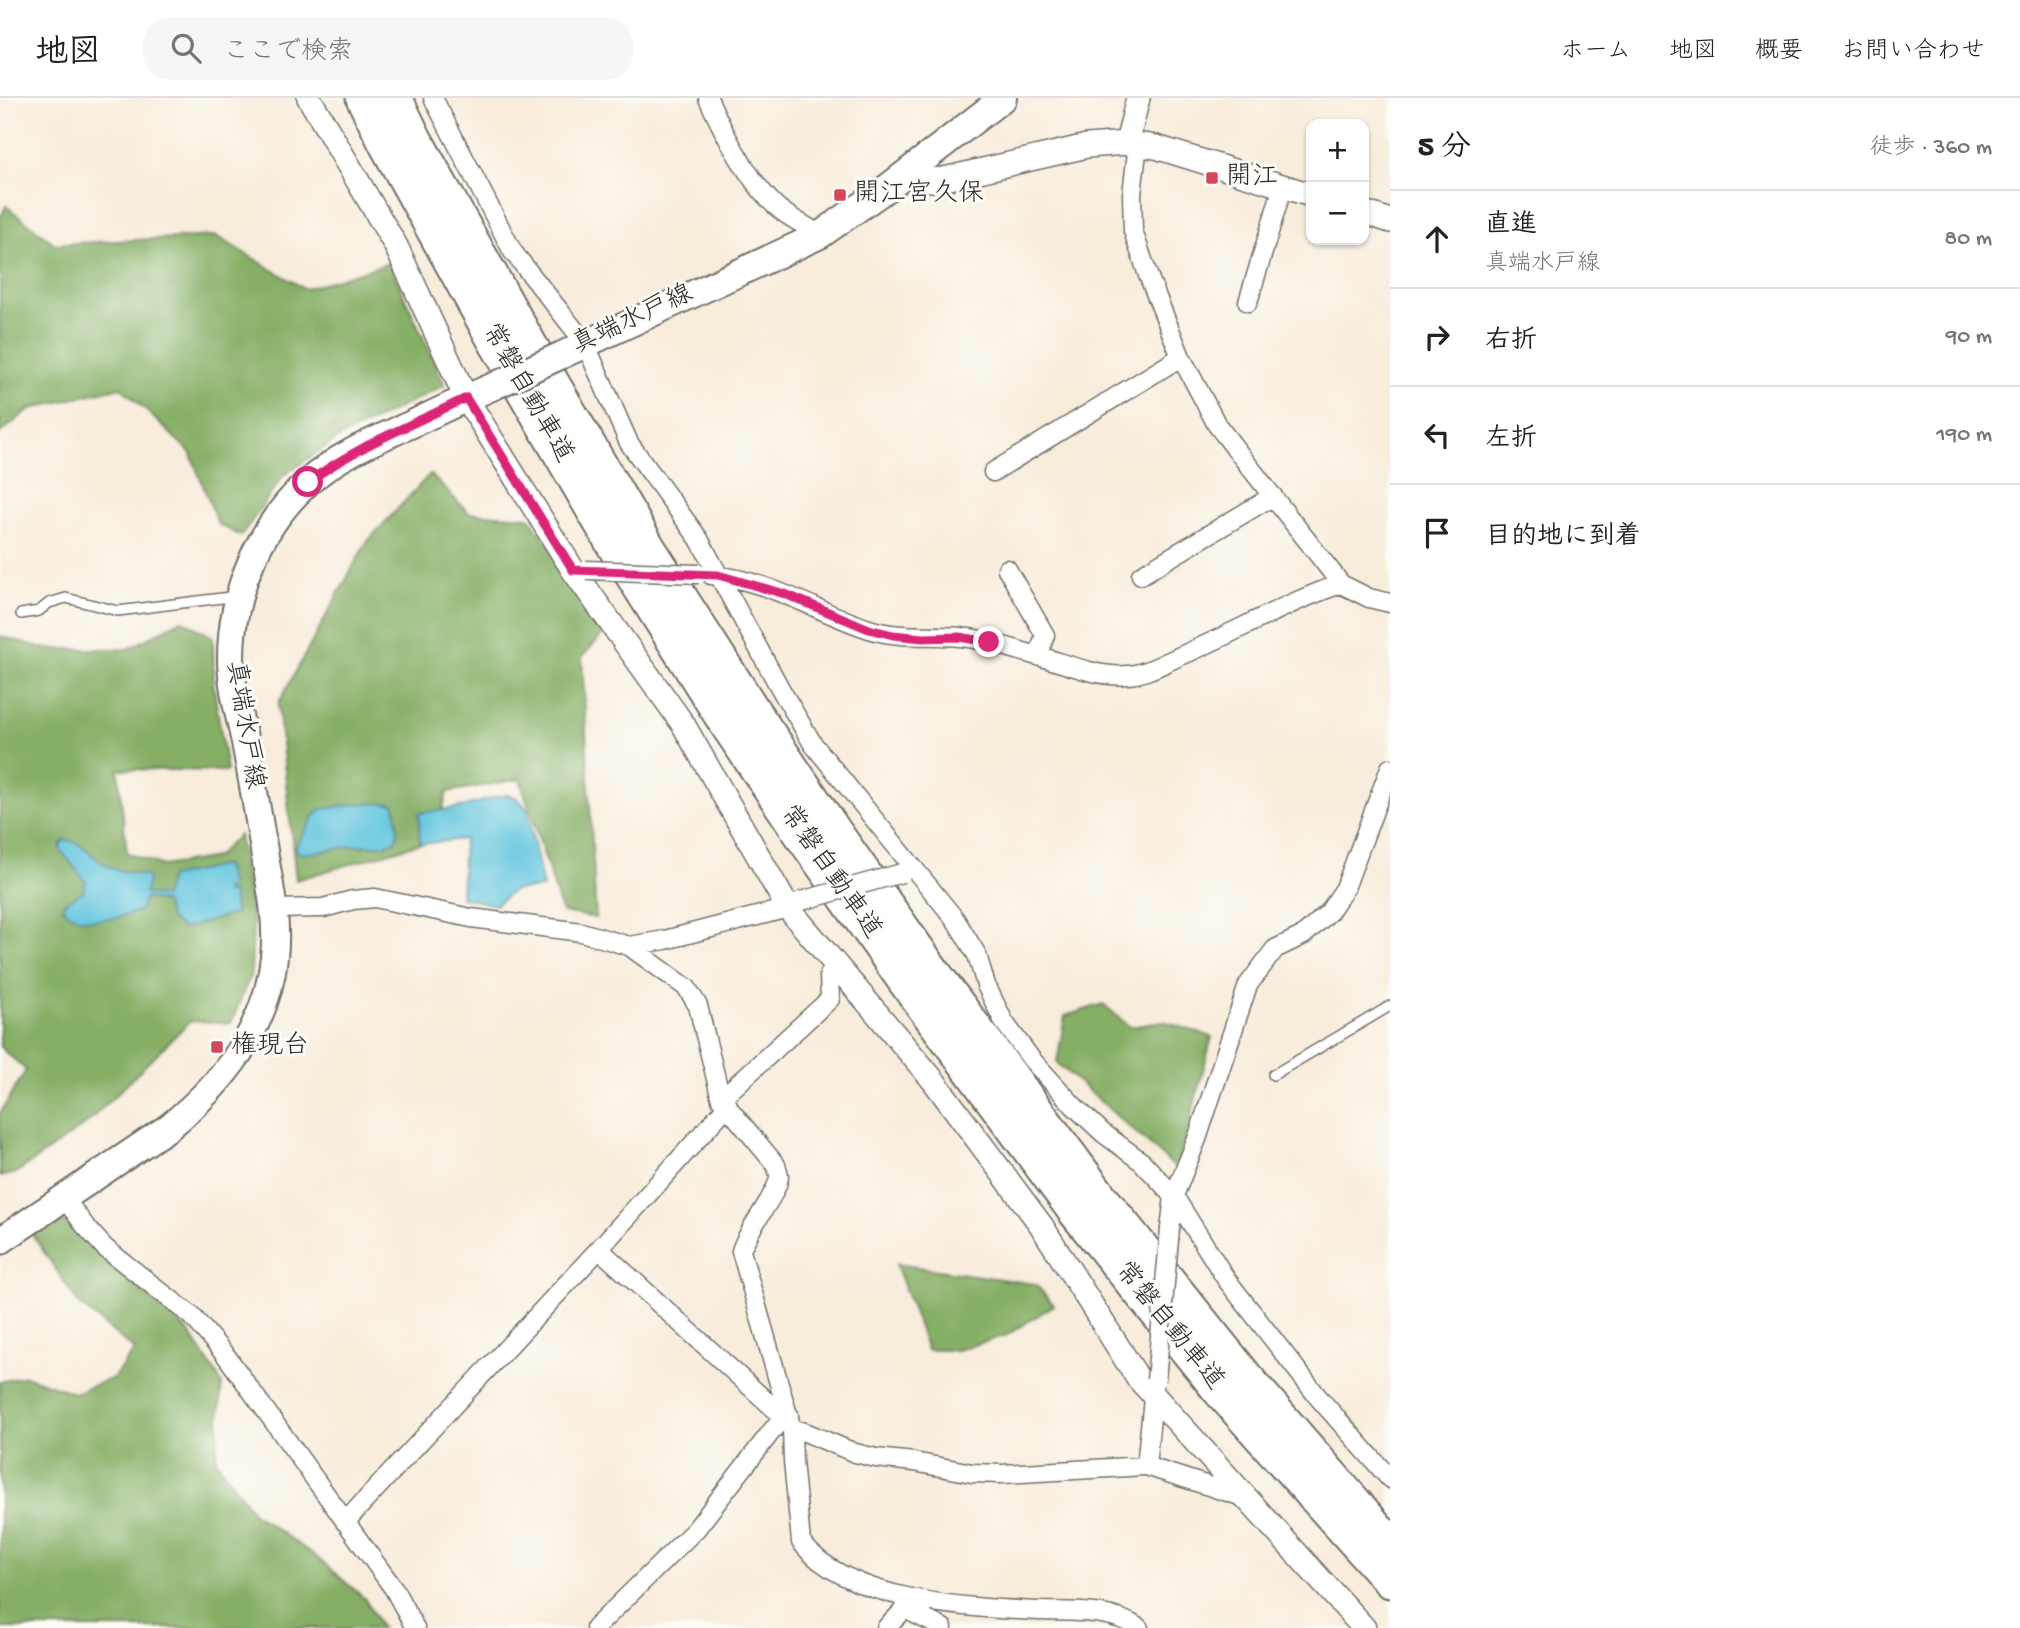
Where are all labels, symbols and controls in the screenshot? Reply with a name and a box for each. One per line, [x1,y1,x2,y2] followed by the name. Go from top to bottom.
[143,17,633,80] search box
[167,29,205,67] icon: search
[35,36,101,74] text: 地図
[223,38,353,69] text: ここで検索
[1560,38,1631,67] text: ホーム
[1669,38,1717,67] text: 地図
[1755,38,1803,67] text: 概要
[1841,38,1985,67] text: お問い合わせ
[1306,119,1369,245] map controls
[1306,119,1369,182] button: +
[1418,132,1471,167] text: 5 分
[1869,135,1992,162] text: 徒歩 · 360 m
[1226,163,1278,194] place label: 開江
[1204,170,1220,186] marker: 開江
[854,179,984,211] place label: 開江宮久保
[1306,182,1369,245] button: −
[832,187,848,203] marker: 開江宮久保
[1485,211,1537,242] text: 直進
[1418,220,1456,258] icon: ahead
[1945,226,1992,253] text: 80 m
[1485,251,1600,278] text: 真端水戸線
[567,278,698,363] street label: 真端水戸線
[474,318,580,469] street label: 常磐自動車道
[1418,318,1456,356] icon: right
[1946,324,1992,351] text: 90 m
[1485,327,1537,358] text: 右折
[1418,416,1456,454] icon: left
[1936,422,1992,449] text: 190 m
[1485,425,1537,456] text: 左折
[292,466,323,497] route start
[1418,514,1456,552] icon: arrive
[1485,523,1641,554] text: 目的地に到着
[973,626,1004,657] route end
[218,658,270,792] street label: 真端水戸線
[772,799,888,946] street label: 常磐自動車道
[231,1031,309,1063] place label: 権現台
[209,1039,225,1055] marker: 権現台
[1107,1255,1231,1397] street label: 常磐自動車道

